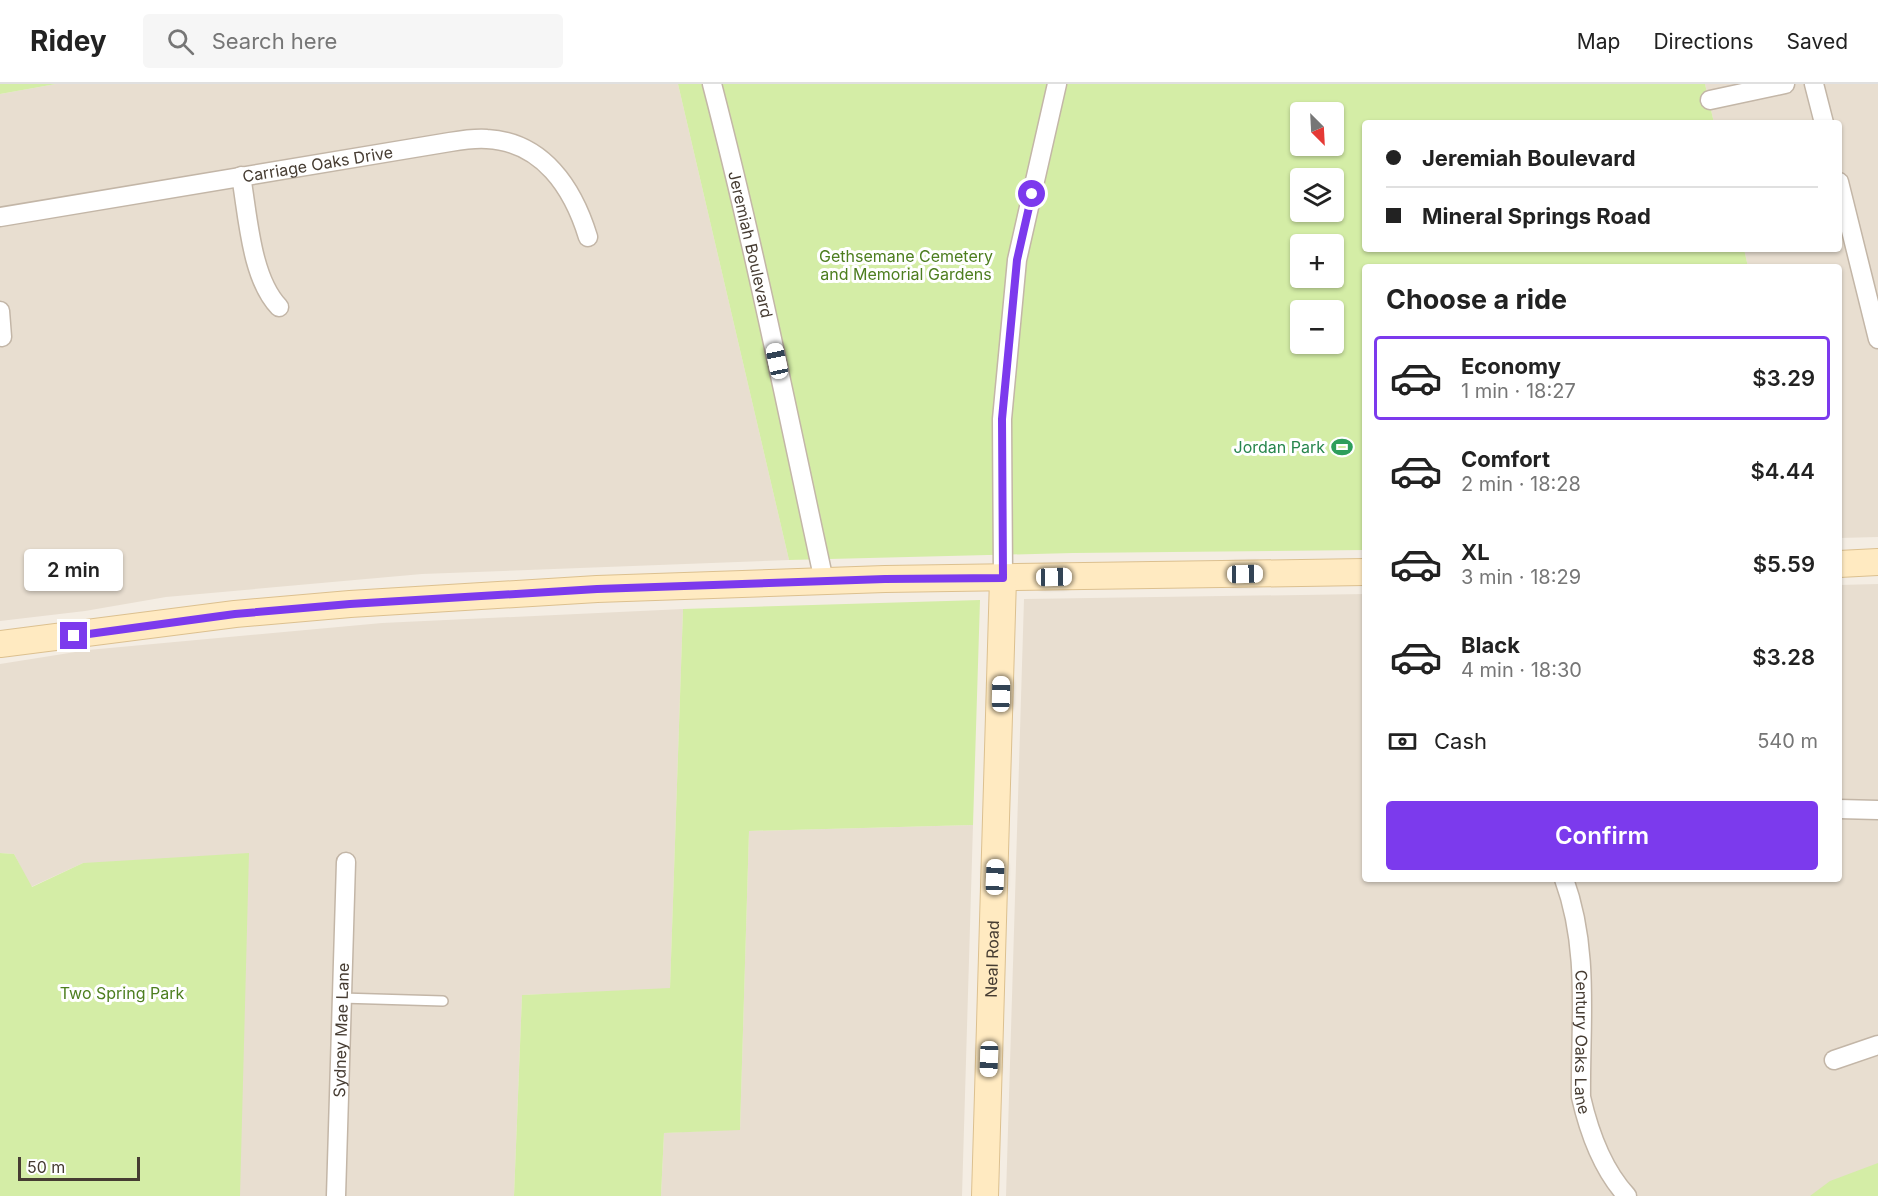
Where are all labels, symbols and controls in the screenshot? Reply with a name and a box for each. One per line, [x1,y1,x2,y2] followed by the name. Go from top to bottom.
[143,14,563,68] search box
[30,24,107,58] text: Ridey
[164,25,197,58] icon: search
[212,28,337,54] text: Search here
[1577,29,1620,54] text: Map
[1653,29,1754,54] text: Directions
[1787,29,1848,54] text: Saved
[1290,102,1344,156] north arrow
[1290,102,1344,354] map controls
[241,142,394,186] street label: Carriage Oaks Drive
[1422,145,1636,171] text: Jeremiah Boulevard
[1290,168,1344,222] button: layers
[724,169,777,320] street label: Jeremiah Boulevard
[1018,180,1045,207] route start
[1422,203,1651,229] text: Mineral Springs Road
[1290,234,1344,288] button: +
[819,246,993,284] park label: Gethsemane Cemetery and Memorial Gardens
[1386,283,1567,316] text: Choose a ride
[1290,300,1344,354] button: −
[764,342,790,380] car
[1389,351,1443,405] icon: car
[1461,353,1561,379] text: Economy
[1752,365,1815,391] text: $3.29
[1461,379,1576,403] text: 1 min · 18:27
[1330,435,1354,459] sports icon: Jordan Park
[1234,437,1325,457] place label: Jordan Park
[1389,444,1443,498] icon: car
[1461,446,1550,472] text: Comfort
[1750,458,1815,484] text: $4.44
[1461,472,1581,496] text: 2 min · 18:28
[1389,537,1443,591] icon: car
[1461,539,1490,565] text: XL
[25,549,124,591] callout: 2 min
[1753,551,1815,577] text: $5.59
[47,558,100,582] text: 2 min
[1227,565,1263,583] car
[1461,565,1581,589] text: 3 min · 18:29
[1036,568,1072,586] car
[60,622,87,649] route end
[1389,630,1443,684] icon: car
[1461,632,1520,658] text: Black
[1752,644,1815,670] text: $3.28
[1461,658,1582,682] text: 4 min · 18:30
[992,676,1010,712] car
[1386,725,1419,758] icon: cash
[1434,728,1487,754] text: Cash
[1757,729,1818,753] text: 540 m
[1386,801,1818,870] button: Confirm
[985,859,1005,895] car
[981,920,1003,998] street label: Neal Road
[329,962,353,1098] street label: Sydney Mae Lane
[1571,969,1595,1116] street label: Century Oaks Lane
[60,983,184,1003] park label: Two Spring Park
[979,1041,999,1077] car
[18,1154,140,1182] scale bar
[27,1157,65,1177] text: 50 m

